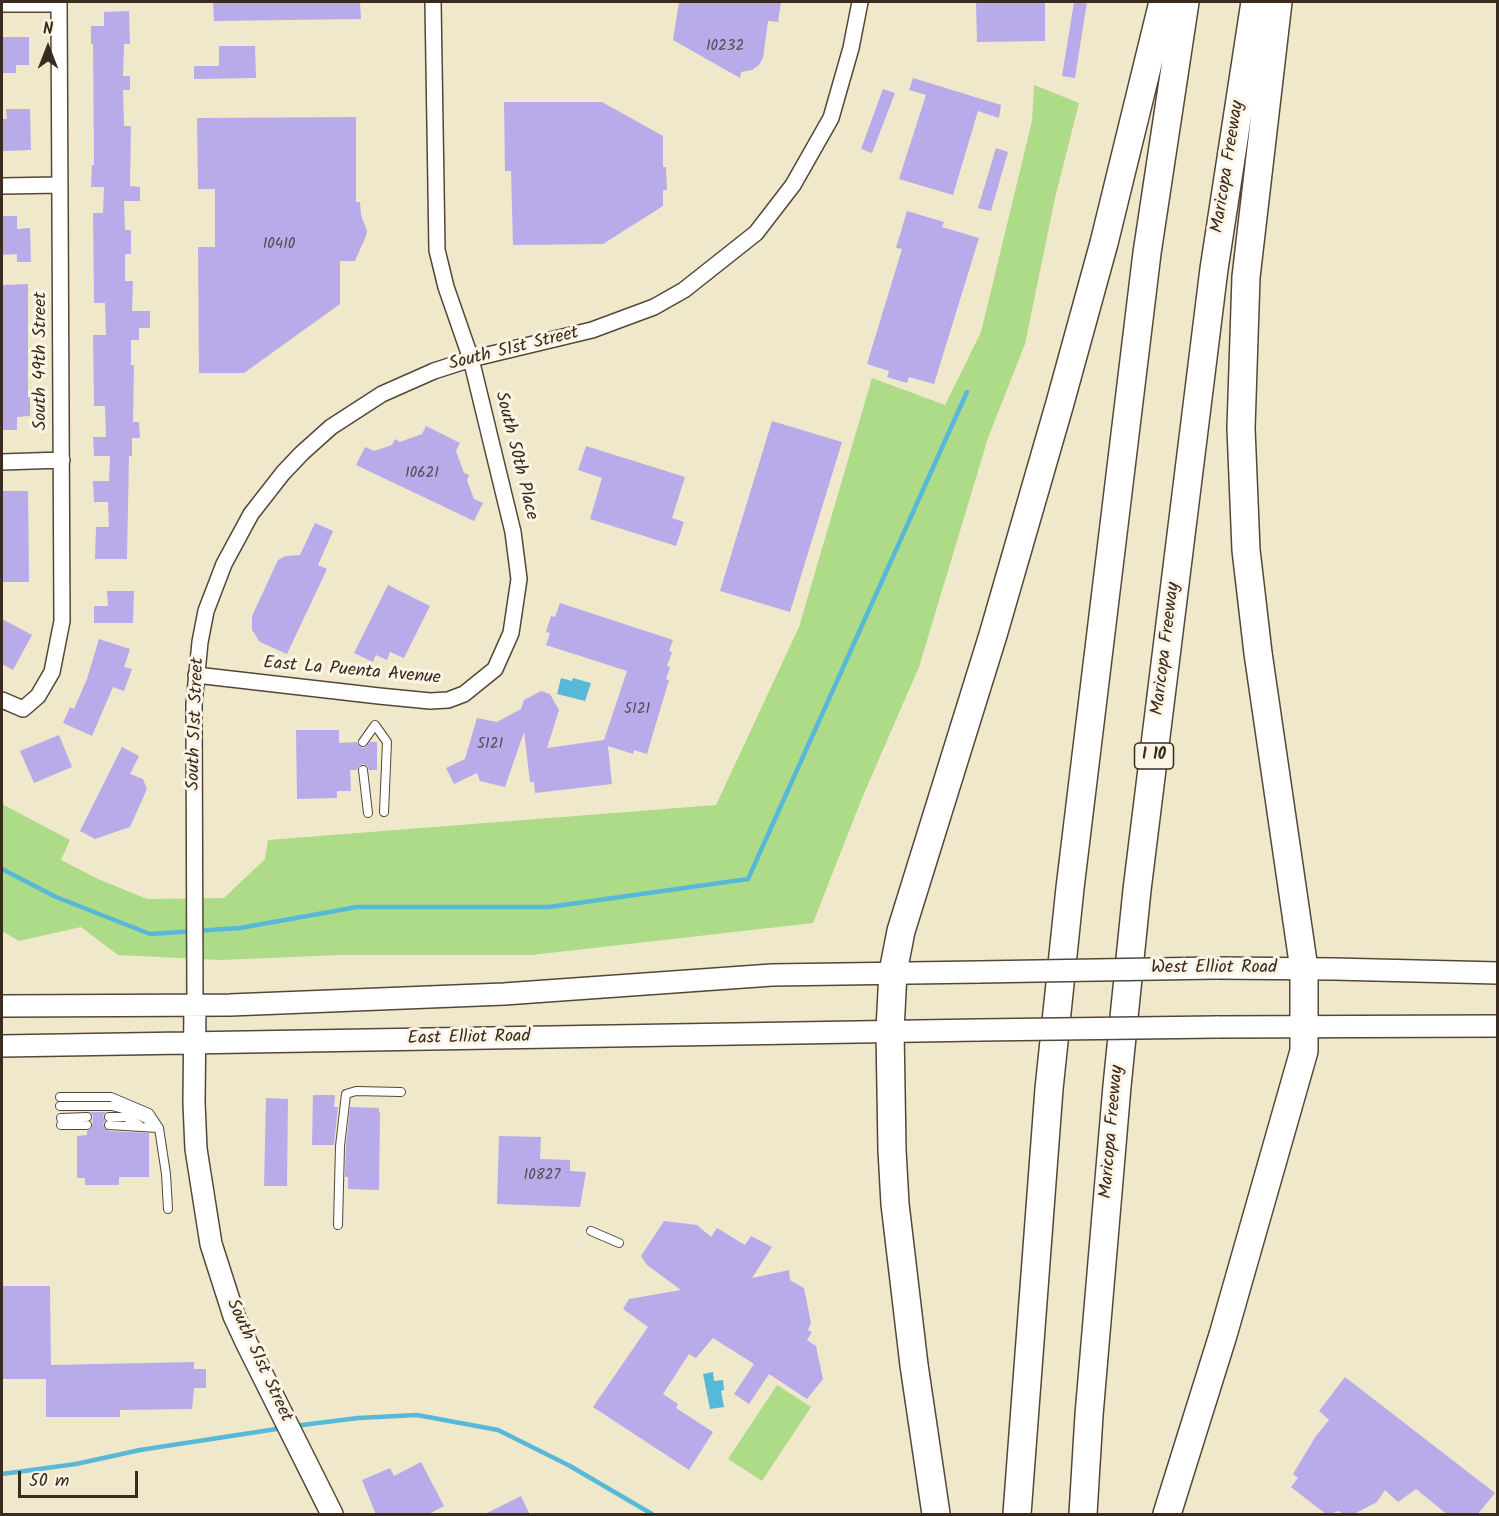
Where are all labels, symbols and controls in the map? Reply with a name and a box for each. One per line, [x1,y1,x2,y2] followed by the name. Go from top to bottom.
[43,17,53,42] text: N
[18,18,78,78] north arrow
[706,38,744,56] house number: 10232
[1208,99,1250,235] street label: Maricopa Freeway
[263,236,295,254] house number: 10410
[31,292,53,430] street label: South 49th Street
[447,323,581,377] street label: South 51st Street
[489,390,541,522] street label: South 50th Place
[405,465,439,483] house number: 10621
[1148,581,1186,717] street label: Maricopa Freeway
[262,653,442,691] street label: East La Puenta Avenue
[184,657,210,791] street label: South 51st Street
[624,701,650,719] house number: 5121
[477,736,503,754] house number: 5121
[1134,743,1174,769] road number: I 10
[1151,958,1277,980] street label: West Elliot Road
[407,1027,531,1051] street label: East Elliot Road
[1096,1064,1130,1200] street label: Maricopa Freeway
[524,1167,560,1185] house number: 10827
[220,1296,296,1426] street label: South 51st Street
[21,1459,141,1497] scale bar
[29,1467,69,1496] text: 50 m

